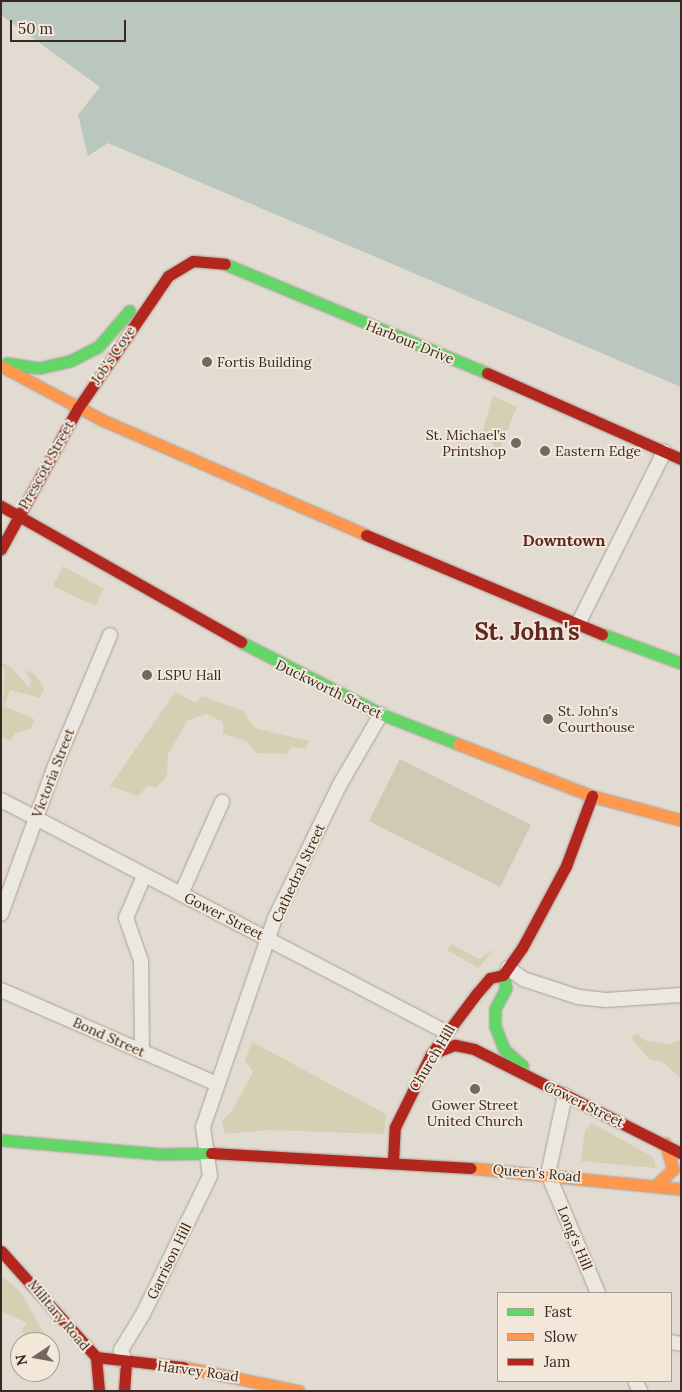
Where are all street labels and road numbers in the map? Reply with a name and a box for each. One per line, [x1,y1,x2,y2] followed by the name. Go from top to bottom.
[364,317,456,367] street label: Harbour Drive
[87,323,139,387] street label: Job's Cove
[15,418,77,512] street label: Prescott Street
[273,656,385,722] street label: Duckworth Street
[28,726,78,820] street label: Victoria Street
[268,821,328,925] street label: Cathedral Street
[182,889,266,943] street label: Gower Street
[70,1014,148,1060] street label: Bond Street
[406,1022,458,1094] street label: Church Hill
[541,1077,627,1131] street label: Gower Street
[492,1161,582,1185] street label: Queen's Road
[554,1203,596,1273] street label: Long's Hill
[143,1220,195,1302] street label: Garrison Hill
[25,1276,93,1354] street label: Military Road
[156,1357,240,1385] street label: Harvey Road

